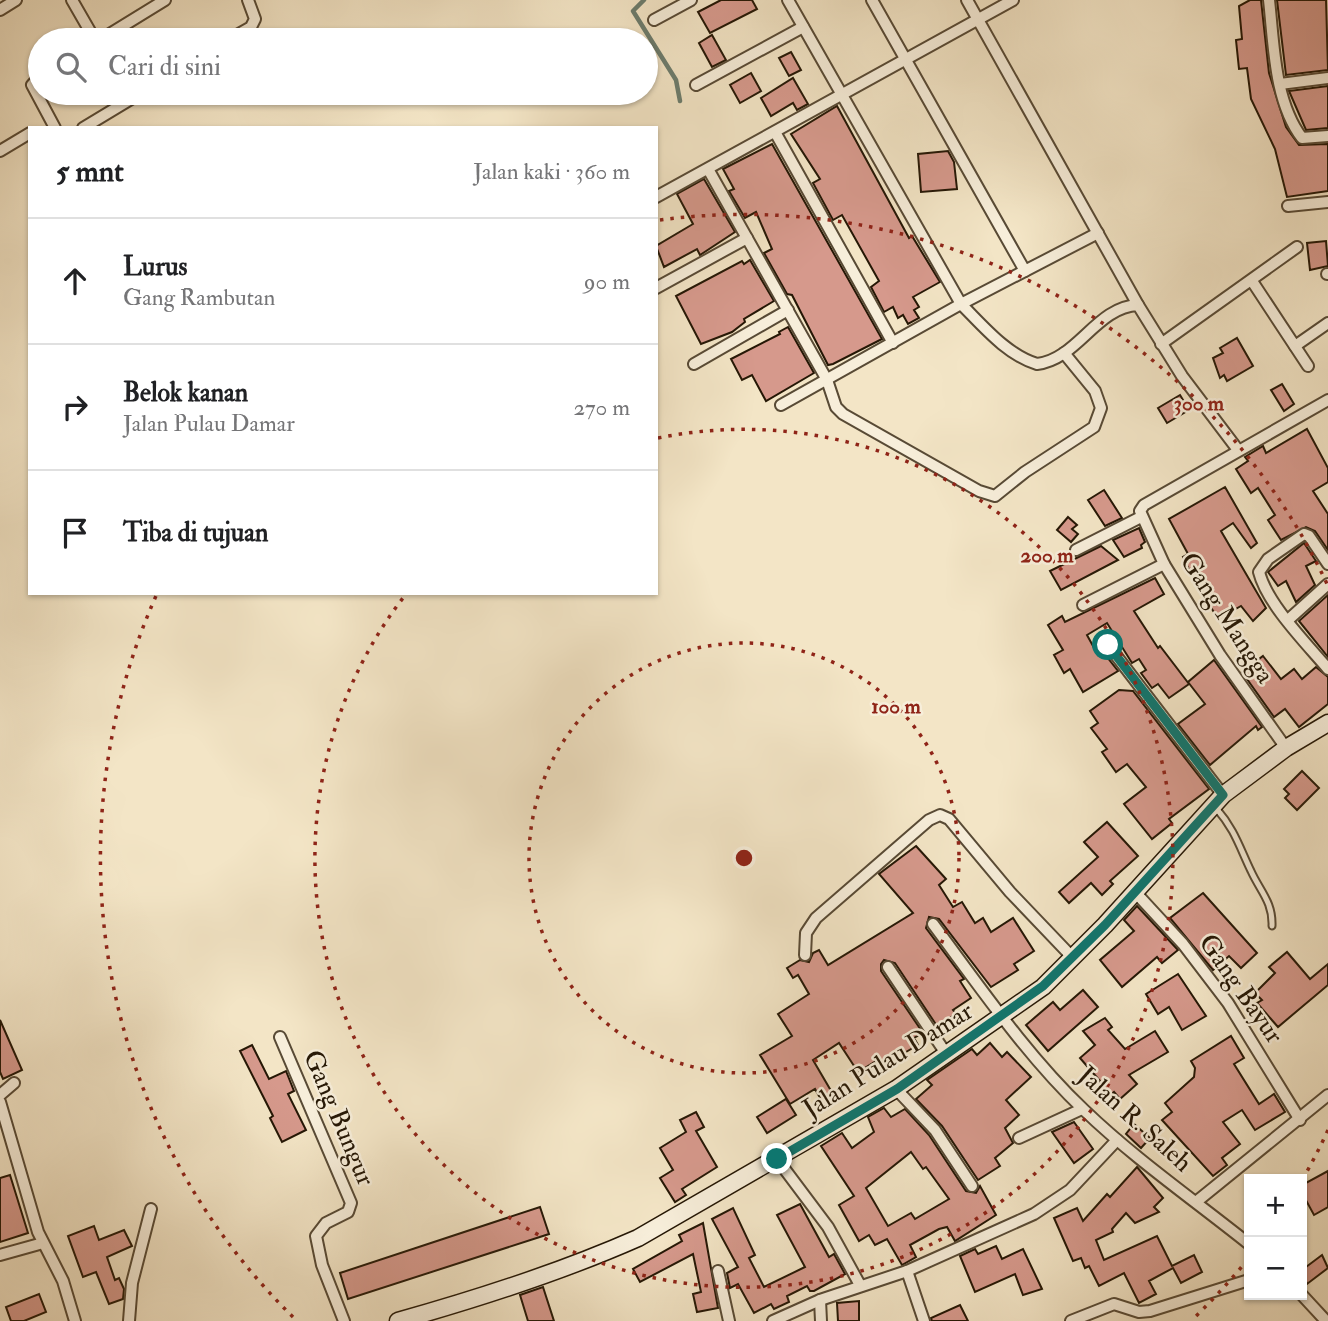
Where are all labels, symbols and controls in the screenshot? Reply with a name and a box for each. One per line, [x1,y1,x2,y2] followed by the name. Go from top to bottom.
[28,28,658,105] search box
[52,48,90,86] icon: search
[108,51,221,83] text: Cari di sini
[56,153,124,190] text: 5 mnt
[473,157,630,186] text: Jalan kaki · 360 m
[123,251,187,283] text: Lurus
[56,262,94,300] icon: ahead
[584,267,630,296] text: 90 m
[123,283,275,312] text: Gang Rambutan
[123,377,248,409] text: Belok kanan
[56,388,94,426] icon: right
[1174,390,1225,417] text: 300 m
[573,393,630,422] text: 270 m
[123,409,295,438] text: Jalan Pulau Damar
[56,514,94,552] icon: arrive
[123,517,268,549] text: Tiba di tujuan
[1021,542,1074,569] text: 200 m
[1173,547,1281,690] street label: Gang Mangga
[1092,629,1123,660] route start
[871,693,922,720] text: 100 m
[732,846,756,870] centre of rings
[1192,928,1290,1050] street label: Gang Bayur
[796,995,979,1126] street label: Jalan Pulau Damar
[296,1045,382,1191] street label: Gang Bungur
[1070,1059,1199,1179] street label: Jalan R. Saleh
[761,1143,792,1174] route end
[1244,1174,1307,1300] map controls
[1244,1174,1307,1237] button: +
[1244,1237,1307,1300] button: −

